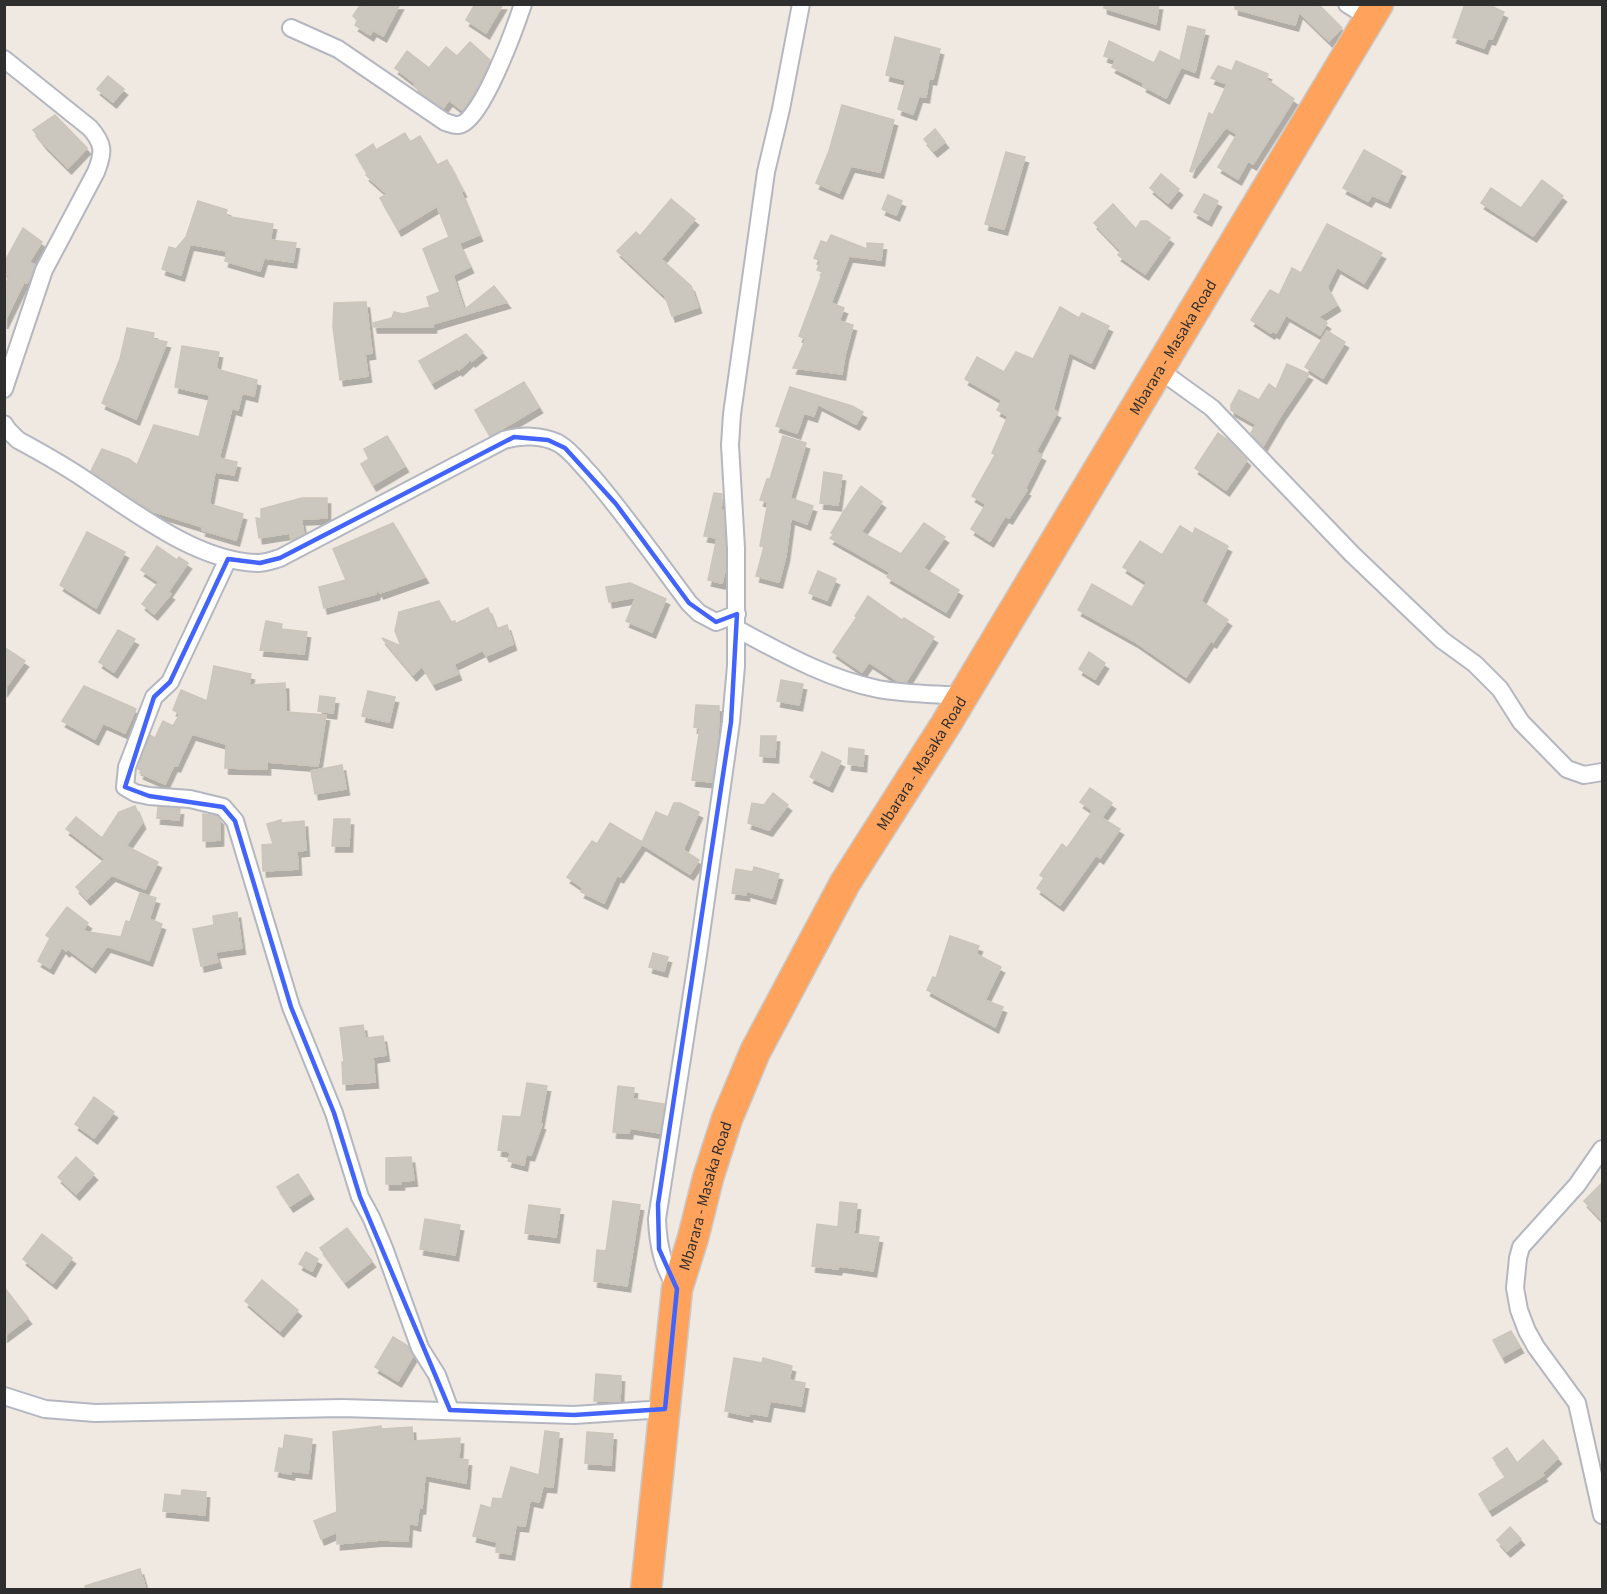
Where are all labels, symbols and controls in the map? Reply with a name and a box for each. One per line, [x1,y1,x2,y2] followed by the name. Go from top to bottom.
[1124,276,1222,419] street label: Mbarara - Masaka Road
[871,692,972,835] street label: Mbarara - Masaka Road
[674,1119,738,1273] street label: Mbarara - Masaka Road

